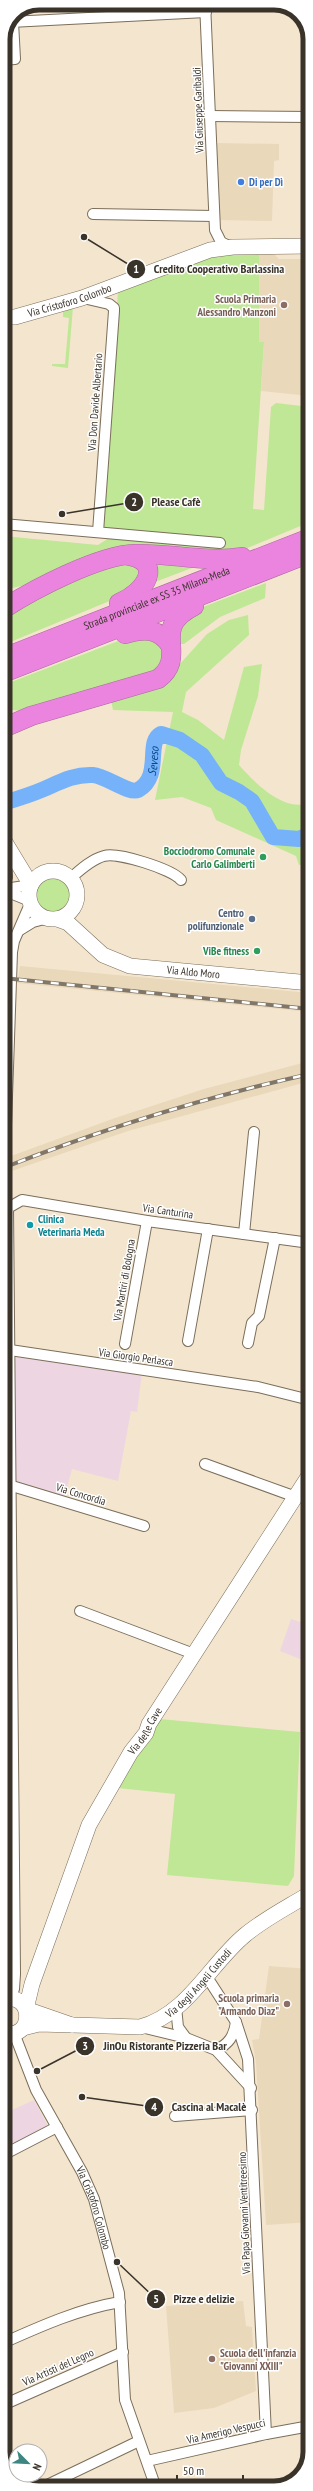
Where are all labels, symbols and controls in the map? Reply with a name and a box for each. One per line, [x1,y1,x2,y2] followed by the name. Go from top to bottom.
[190,67,207,154] street label: Via Giuseppe Garibaldi
[249,175,283,189] place label: Di per Dì
[236,177,246,187] marker: Di per Dì
[126,257,292,281] callout: Credito Cooperativo Barlassina
[133,261,139,276] text: 1
[154,261,284,276] text: Credito Cooperativo Barlassina
[25,281,114,320] street label: Via Cristoforo Colombo
[196,292,277,319] place label: Scuola Primaria Alessandro Manzoni
[279,300,289,310] marker: Scuola Primaria Alessandro Manzoni
[85,352,105,452] street label: Via Don Davide Albertario
[124,490,209,514] callout: Please Cafè
[131,494,137,509] text: 2
[151,494,201,509] text: Please Cafè
[82,563,232,633] street label: Strada provinciale ex SS 35 Milano-Meda
[143,745,161,777] water label: Seveso
[164,844,256,871] place label: Bocciodromo Comunale Carlo Galimberti
[258,852,268,862] marker: Bocciodromo Comunale Carlo Galimberti
[188,906,244,933] place label: Centro polifunzionale
[247,914,257,924] marker: Centro polifunzionale
[202,944,249,958] place label: ViBe fitness
[252,946,262,956] marker: ViBe fitness
[165,962,221,981] street label: Via Aldo Moro
[141,1200,194,1221] street label: Via Canturina
[37,1212,105,1239] place label: Clinica Veterinaria Meda
[25,1220,35,1230] marker: Clinica Veterinaria Meda
[110,1238,138,1323] street label: Via Martiri di Bologna
[97,1345,174,1369] street label: Via Giorgio Perlasca
[53,1479,108,1508] street label: Via Concordia
[124,1704,165,1758] street label: Via delle Cave
[162,1945,234,2021] street label: Via degli Angeli Custodi
[218,1991,279,2018] place label: Scuola primaria "Armando Diaz"
[282,1999,292,2009] marker: Scuola primaria "Armando Diaz"
[75,2034,234,2058] callout: JinOu Ristorante Pizzeria Bar
[82,2038,88,2053] text: 3
[102,2038,227,2053] text: JinOu Ristorante Pizzeria Bar
[144,2095,255,2119] callout: Cascina al Macalè
[151,2099,157,2114] text: 4
[172,2099,246,2114] text: Cascina al Macalè
[235,2151,253,2275] street label: Via Papa Giovanni Ventitreesimo
[73,2163,114,2251] street label: Via Cristoforo Colombo
[146,2287,243,2311] callout: Pizze e delizie
[153,2291,159,2306] text: 5
[173,2291,235,2306] text: Pizze e delizie
[19,2345,96,2389] street label: Via Artisti del Legno
[220,2346,297,2373] place label: Scuola dell'infanzia "Giovanni XXIII"
[207,2354,217,2364] marker: Scuola dell'infanzia "Giovanni XXIII"
[184,2415,267,2447] street label: Via Amerigo Vespucci
[8,2443,48,2483] north arrow
[177,2457,243,2483] scale bar
[30,2462,45,2473] text: N
[183,2463,204,2478] text: 50 m

